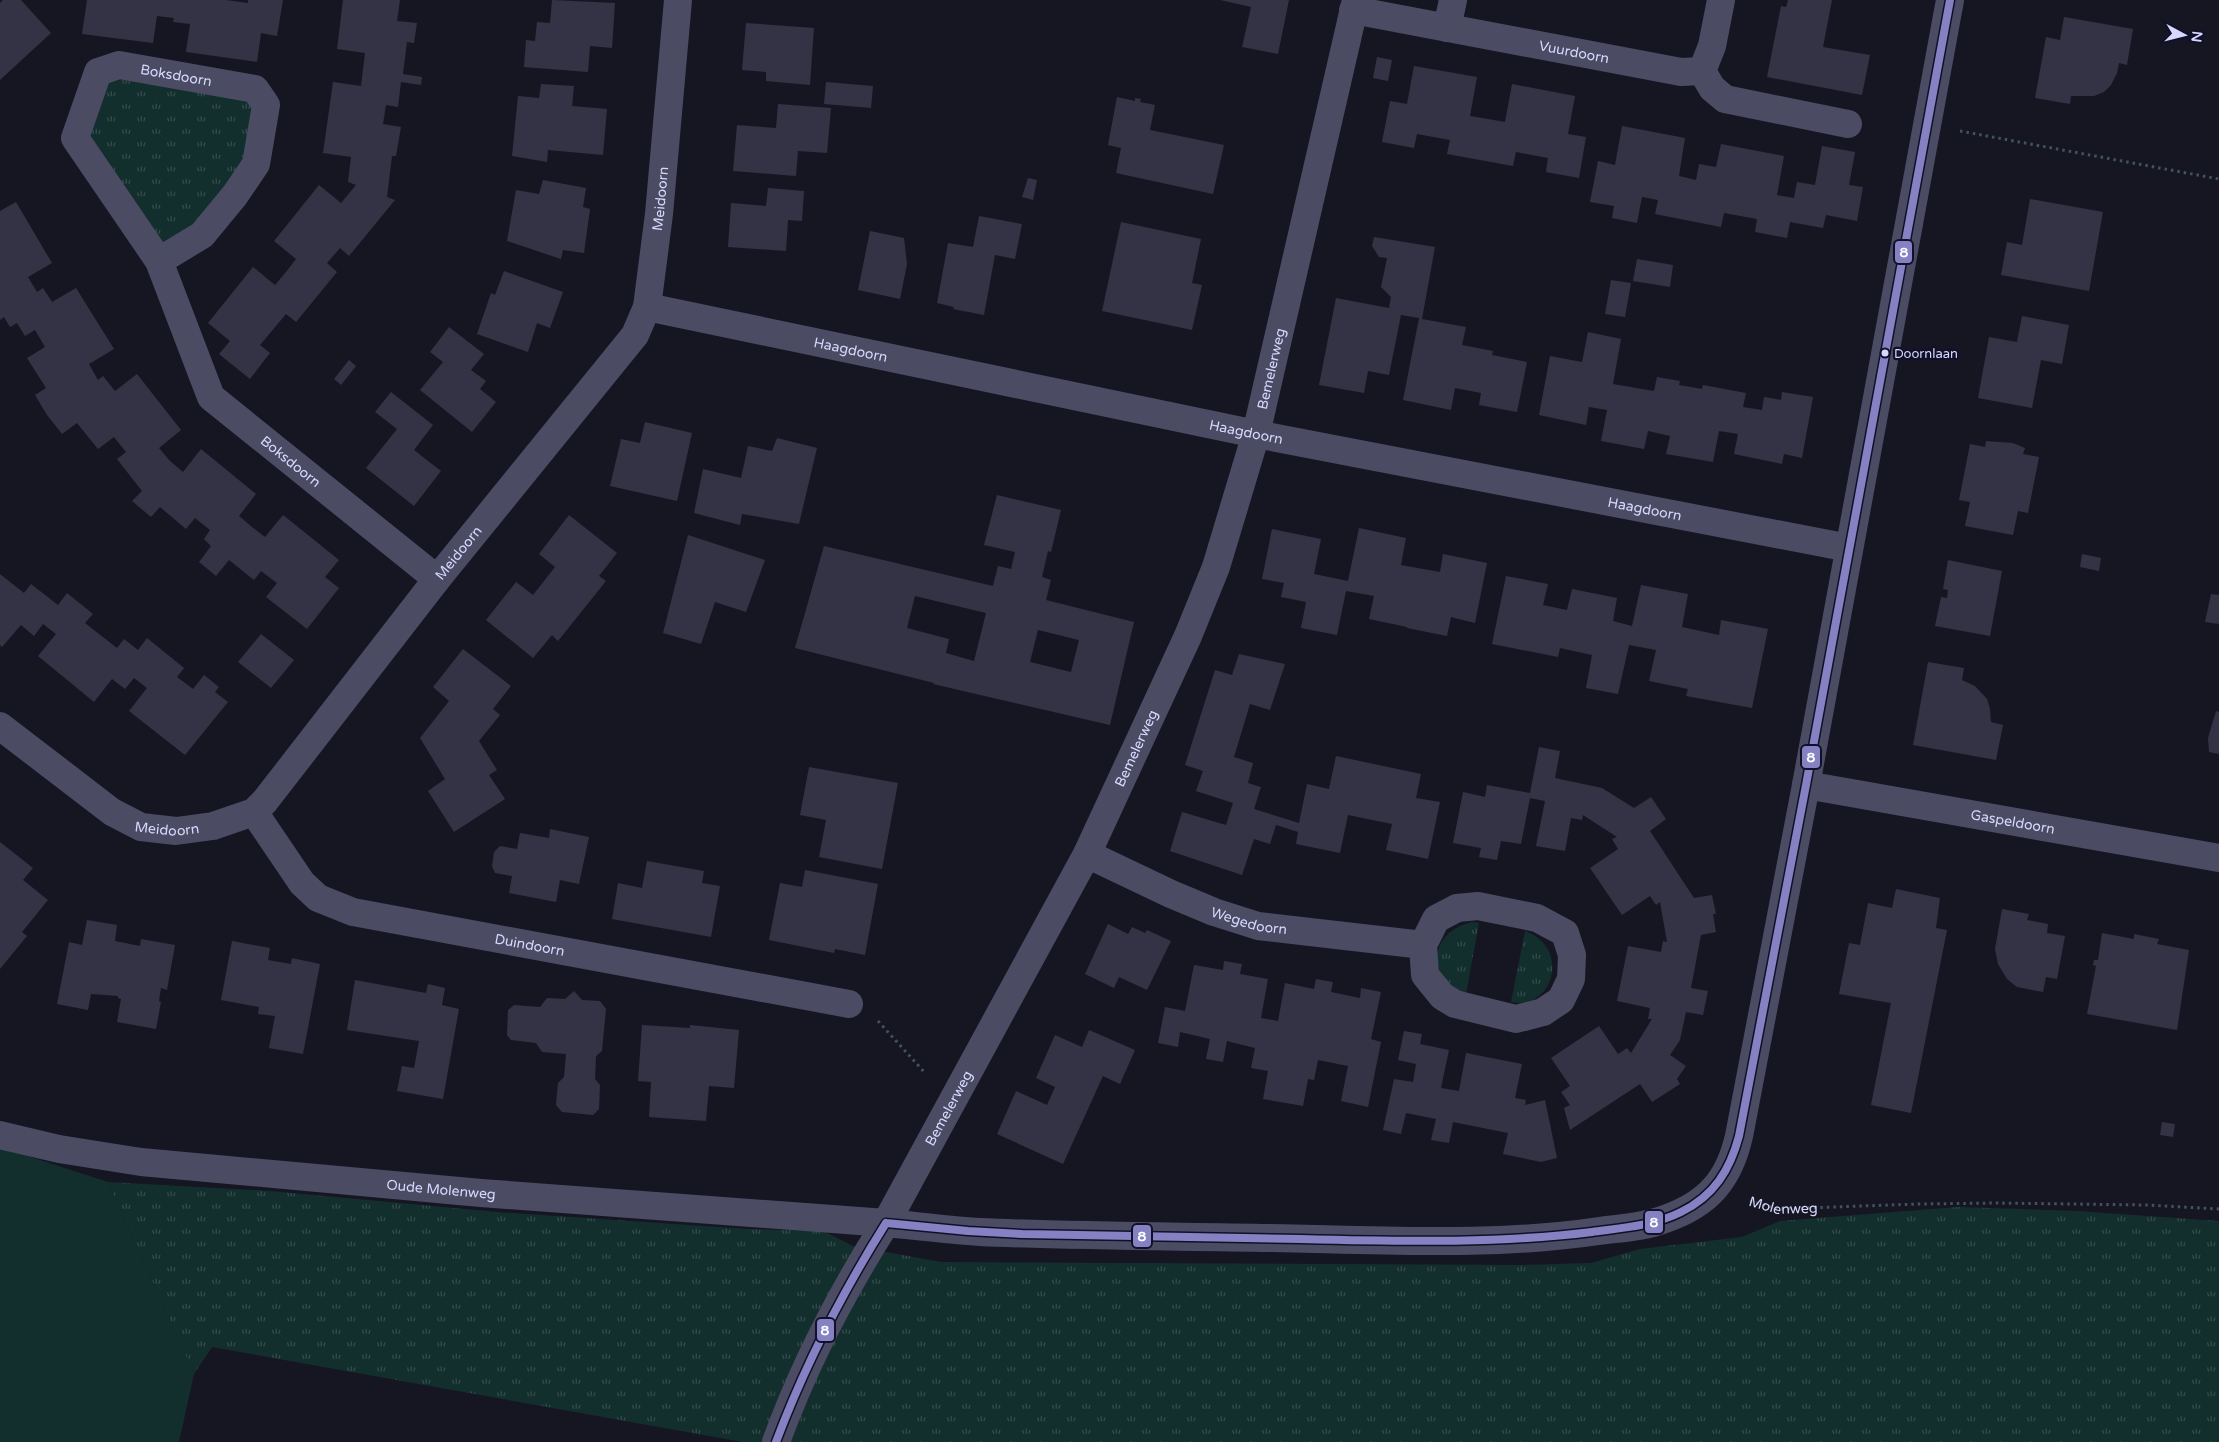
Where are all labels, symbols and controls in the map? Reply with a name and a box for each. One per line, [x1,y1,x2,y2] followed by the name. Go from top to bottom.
[2159,10,2209,60] north arrow
[2187,30,2206,43] text: N
[1537,37,1611,67] street label: Vuurdoorn
[139,61,213,90] street label: Boksdoorn
[649,166,672,232] street label: Meidoorn
[1894,240,1913,264] line badge: 8
[1900,244,1909,261] text: 8
[1254,326,1289,411] street label: Bemelerweg
[812,334,889,366] street label: Haagdoorn
[1894,346,1958,362] place label: Doornlaan
[1880,348,1890,358] marker: Doornlaan
[1208,416,1284,448] street label: Haagdoorn
[257,432,324,491] street label: Boksdoorn
[1606,494,1683,525] street label: Haagdoorn
[432,523,486,583] street label: Meidoorn
[1111,707,1162,790] street label: Bemelerweg
[1801,745,1821,769] line badge: 8
[1807,749,1816,766] text: 8
[1969,806,2056,838] street label: Gaspeldoorn
[134,818,200,840] street label: Meidoorn
[1209,904,1288,938] street label: Wegedoorn
[493,930,566,960] street label: Duindoorn
[922,1068,976,1149] street label: Bemelerweg
[386,1176,496,1203] street label: Oude Molenweg
[1747,1193,1818,1219] street label: Molenweg
[1644,1210,1664,1234] line badge: 8
[1650,1214,1659,1231] text: 8
[1132,1224,1152,1248] line badge: 8
[1138,1228,1147,1245] text: 8
[816,1318,835,1342] line badge: 8
[821,1322,830,1339] text: 8

